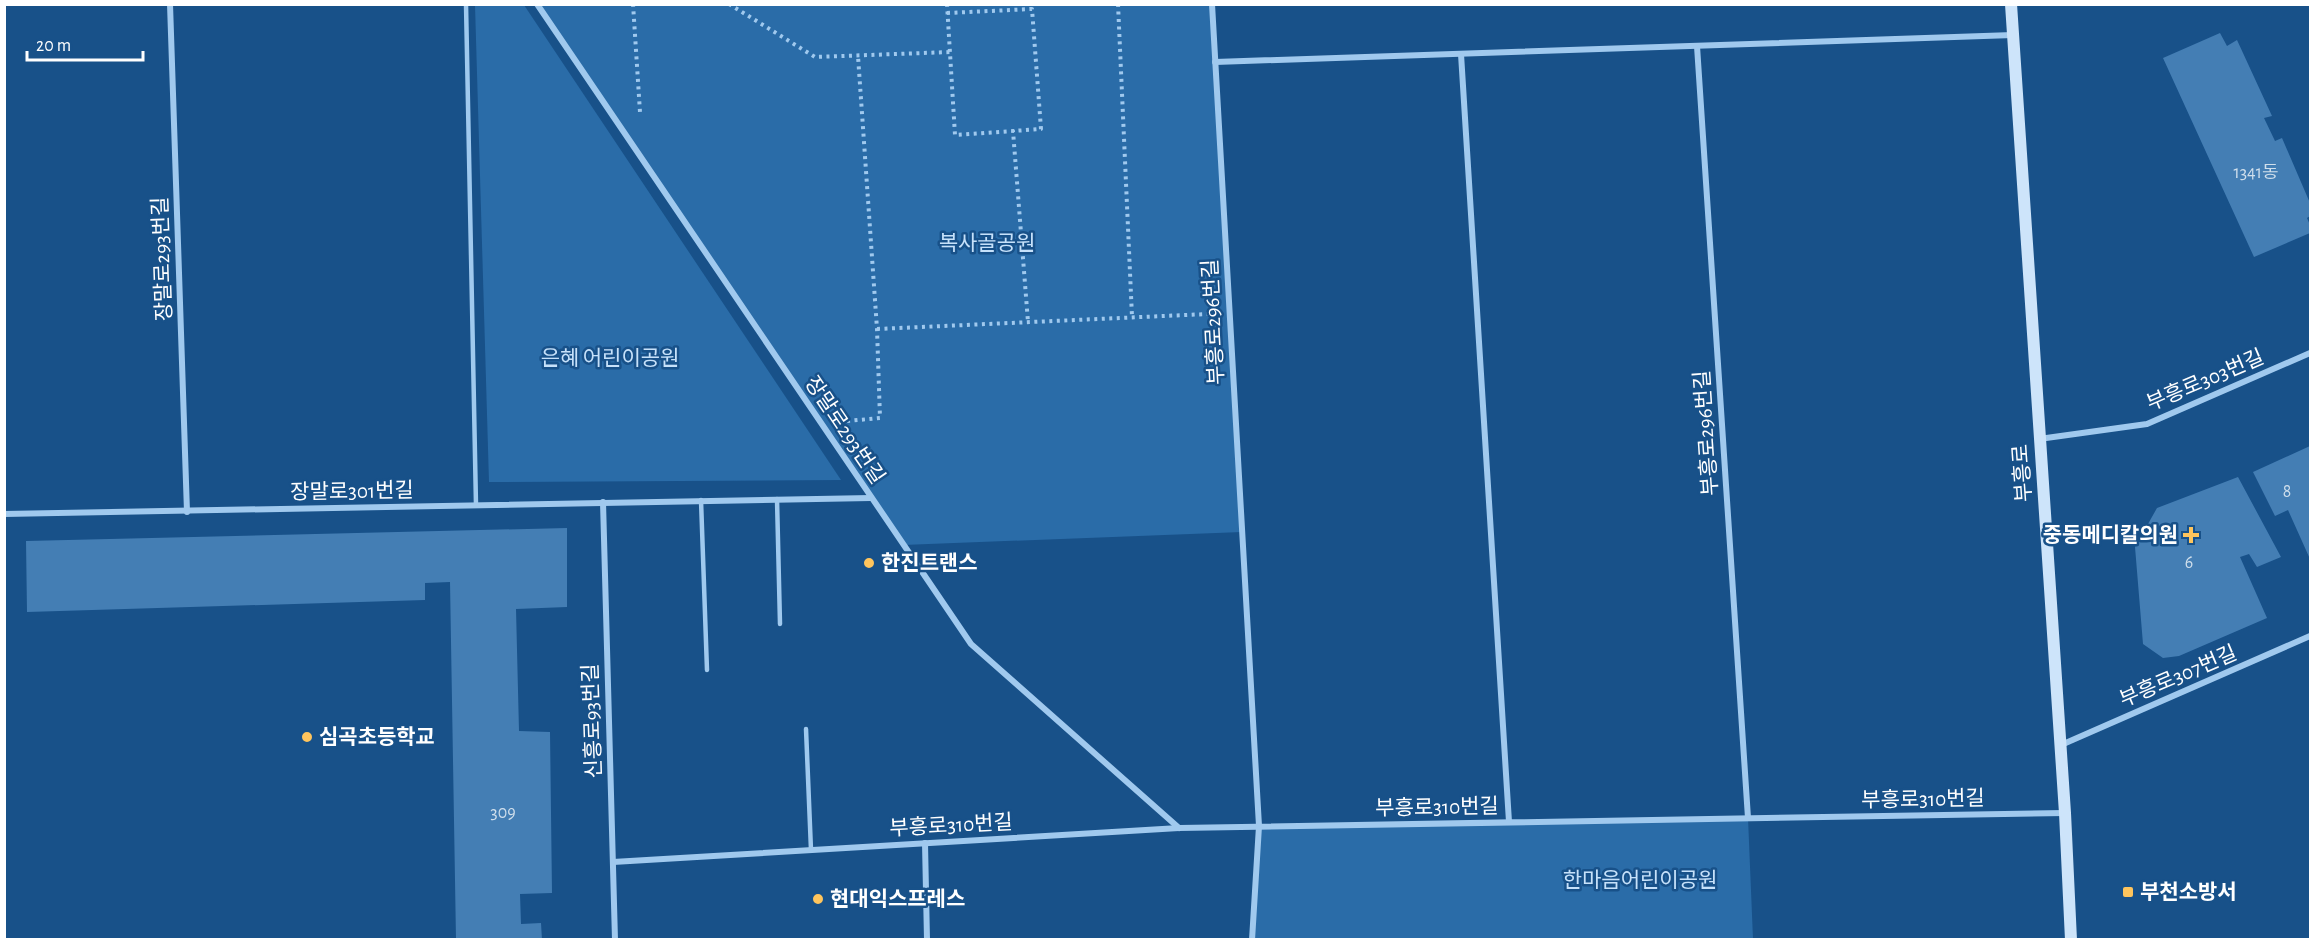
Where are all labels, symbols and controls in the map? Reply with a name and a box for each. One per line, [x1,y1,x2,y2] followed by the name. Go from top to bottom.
[27,24,142,62] scale bar
[36,37,71,55] text: 20 m
[2233,163,2279,182] house number: 1341동
[149,196,175,322] street label: 장말로293번길
[939,232,1035,254] park label: 복사골공원
[1199,259,1227,385] street label: 부흥로296번길
[2143,345,2267,415] street label: 부흥로303번길
[541,347,679,369] park label: 은혜 어린이공원
[1691,369,1721,497] street label: 부흥로296번길
[801,372,889,488] street label: 장말로293번길
[2009,443,2035,503] street label: 부흥로
[290,479,414,503] street label: 장말로301번길
[2283,483,2291,501] house number: 8
[2043,524,2178,546] place label: 중동메디칼의원
[2182,526,2200,544] marker: 중동메디칼의원
[881,552,978,574] place label: 한진트랜스
[2185,554,2193,572] house number: 6
[862,556,876,570] marker: 한진트랜스
[2116,641,2240,711] street label: 부흥로307번길
[579,663,605,779] street label: 신흥로93번길
[319,726,435,748] place label: 심곡초등학교
[300,730,314,744] marker: 심곡초등학교
[1861,787,1985,811] street label: 부흥로310번길
[1375,795,1499,819] street label: 부흥로310번길
[490,804,516,822] house number: 309
[889,811,1013,839] street label: 부흥로310번길
[1563,869,1717,891] park label: 한마음어린이공원
[2140,881,2237,903] place label: 부천소방서
[2121,885,2135,899] marker: 부천소방서
[830,888,965,910] place label: 현대익스프레스
[811,892,825,906] marker: 현대익스프레스

